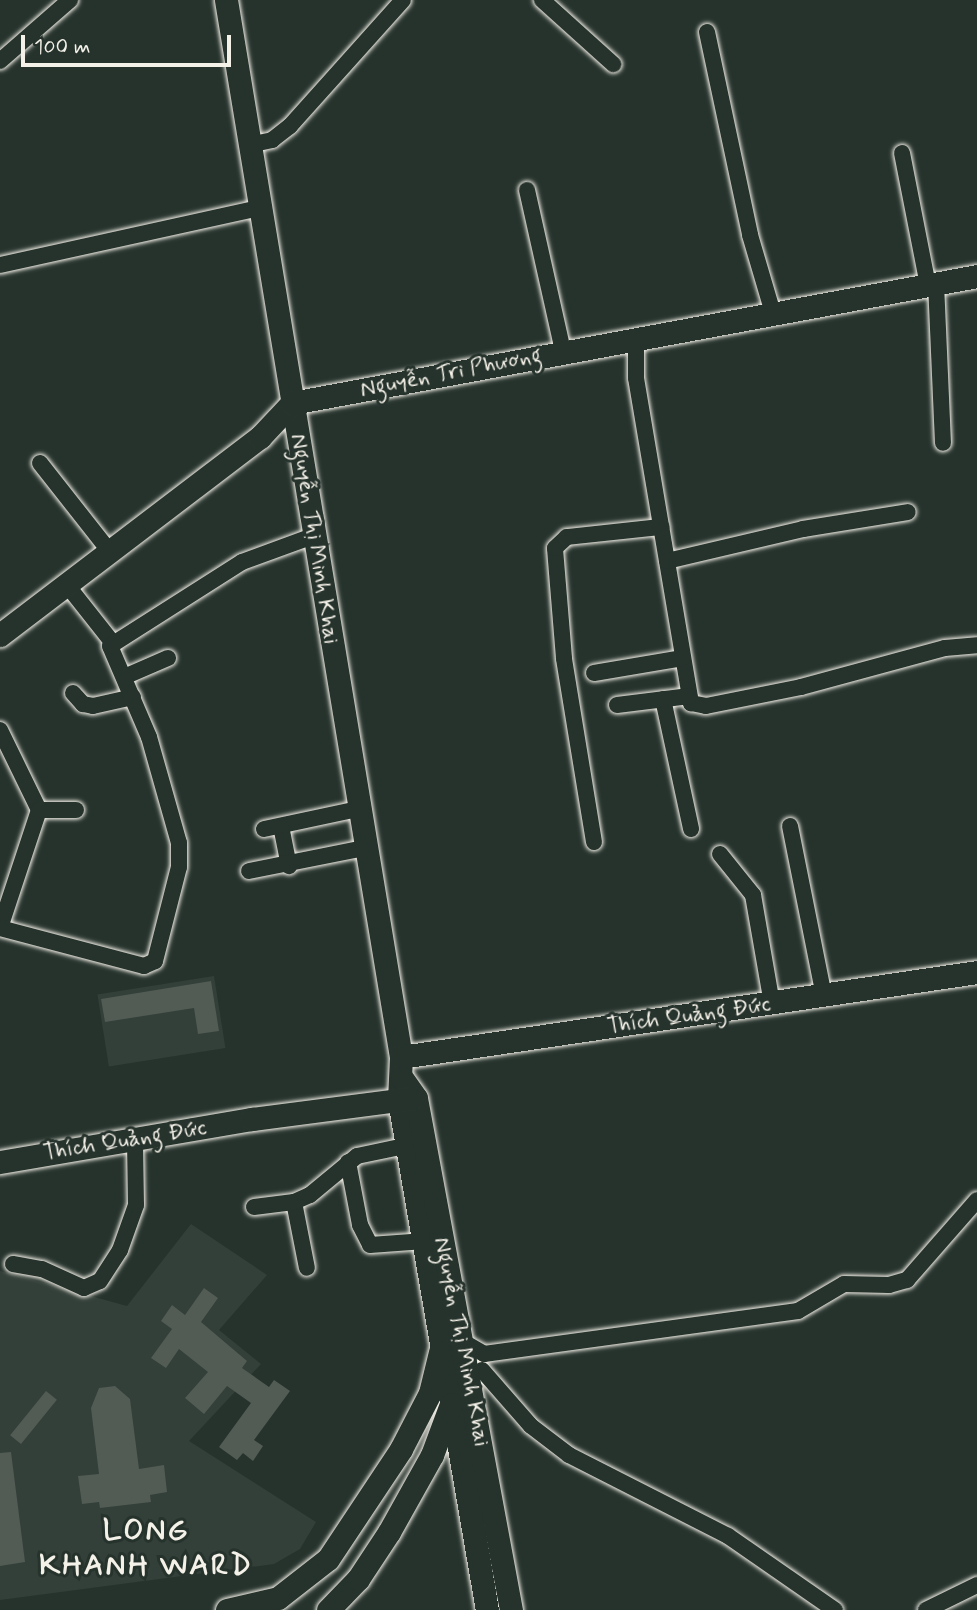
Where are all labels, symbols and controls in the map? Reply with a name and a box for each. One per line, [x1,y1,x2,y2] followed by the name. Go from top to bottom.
[24,21,234,65] scale bar
[34,33,90,61] text: 100 m
[360,342,542,404] street label: Nguyễn Tri Phương
[284,432,344,646] street label: Nguyễn Thị Minh Khai
[605,991,773,1041] street label: Thích Quảng Đức
[41,1114,209,1168] street label: Thích Quảng Đức
[427,1235,495,1449] street label: Nguyễn Thị Minh Khai
[42,1513,250,1584] district label: LONG KHANH WARD

